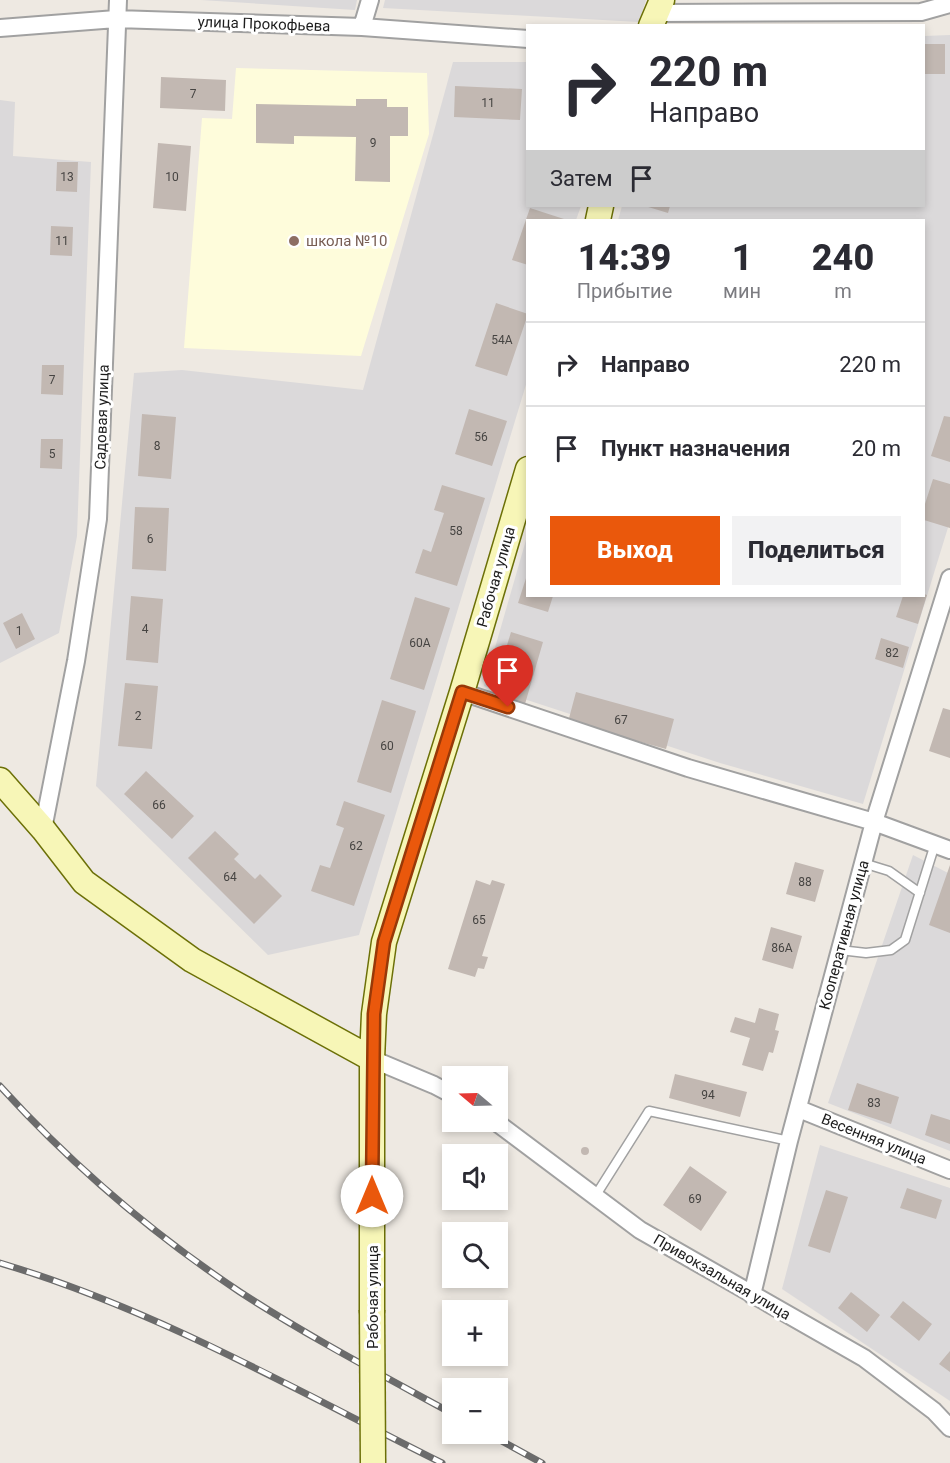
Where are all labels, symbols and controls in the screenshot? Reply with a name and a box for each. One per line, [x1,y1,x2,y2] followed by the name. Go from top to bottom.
[197,13,331,35] street label: улица Прокофьева
[649,47,768,96] text: 220 m
[550,48,628,126] icon: right
[190,87,197,101] house number: 7
[481,96,495,110] house number: 11
[649,97,759,129] text: Направо
[370,136,376,150] house number: 9
[625,162,658,195] icon: arrive
[550,166,613,191] text: Затем
[60,170,74,184] house number: 13
[165,170,179,184] house number: 10
[306,232,387,250] place label: школа №10
[55,234,69,248] house number: 11
[287,234,301,248] marker: школа №10
[578,237,671,279] text: 14:39
[732,237,752,279] text: 1
[812,237,874,279] text: 240
[577,279,672,303] text: Прибытие
[723,279,761,303] text: мин
[834,279,852,303] text: m
[491,333,513,347] house number: 54А
[550,348,583,381] icon: right
[601,352,690,377] text: Направо
[839,352,901,377] text: 220 m
[91,364,113,470] street label: Садовая улица
[49,373,56,387] house number: 7
[474,430,488,444] house number: 56
[550,432,583,465] icon: arrive
[601,436,790,461] text: Пункт назначения
[852,436,901,461] text: 20 m
[154,439,161,453] house number: 8
[49,447,56,461] house number: 5
[550,516,720,585] button: Выход
[732,516,901,585] button: Поделиться
[449,524,463,538] house number: 58
[473,525,519,629] street label: Рабочая улица
[147,532,154,546] house number: 6
[142,622,149,636] house number: 4
[16,624,22,638] house number: 1
[409,636,431,650] house number: 60А
[482,645,533,707] pin
[885,646,899,660] house number: 82
[491,654,524,687] icon: arrive
[135,709,142,723] house number: 2
[614,713,628,727] house number: 67
[380,739,394,753] house number: 60
[152,798,166,812] house number: 66
[349,839,363,853] house number: 62
[815,858,873,1012] street label: Кооперативная улица
[223,870,237,884] house number: 64
[798,875,812,889] house number: 88
[472,913,486,927] house number: 65
[771,941,793,955] house number: 86А
[442,1066,508,1132] north arrow
[442,1066,508,1444] map controls
[701,1088,715,1102] house number: 94
[867,1096,881,1110] house number: 83
[819,1110,929,1168] street label: Весенняя улица
[442,1144,508,1210] button: sound
[340,1164,404,1228] position arrow
[688,1192,702,1206] house number: 69
[442,1222,508,1288] button: search
[650,1230,794,1324] street label: Привокзальная улица
[364,1245,382,1349] street label: Рабочая улица
[442,1300,508,1366] button: +
[442,1378,508,1444] button: −

